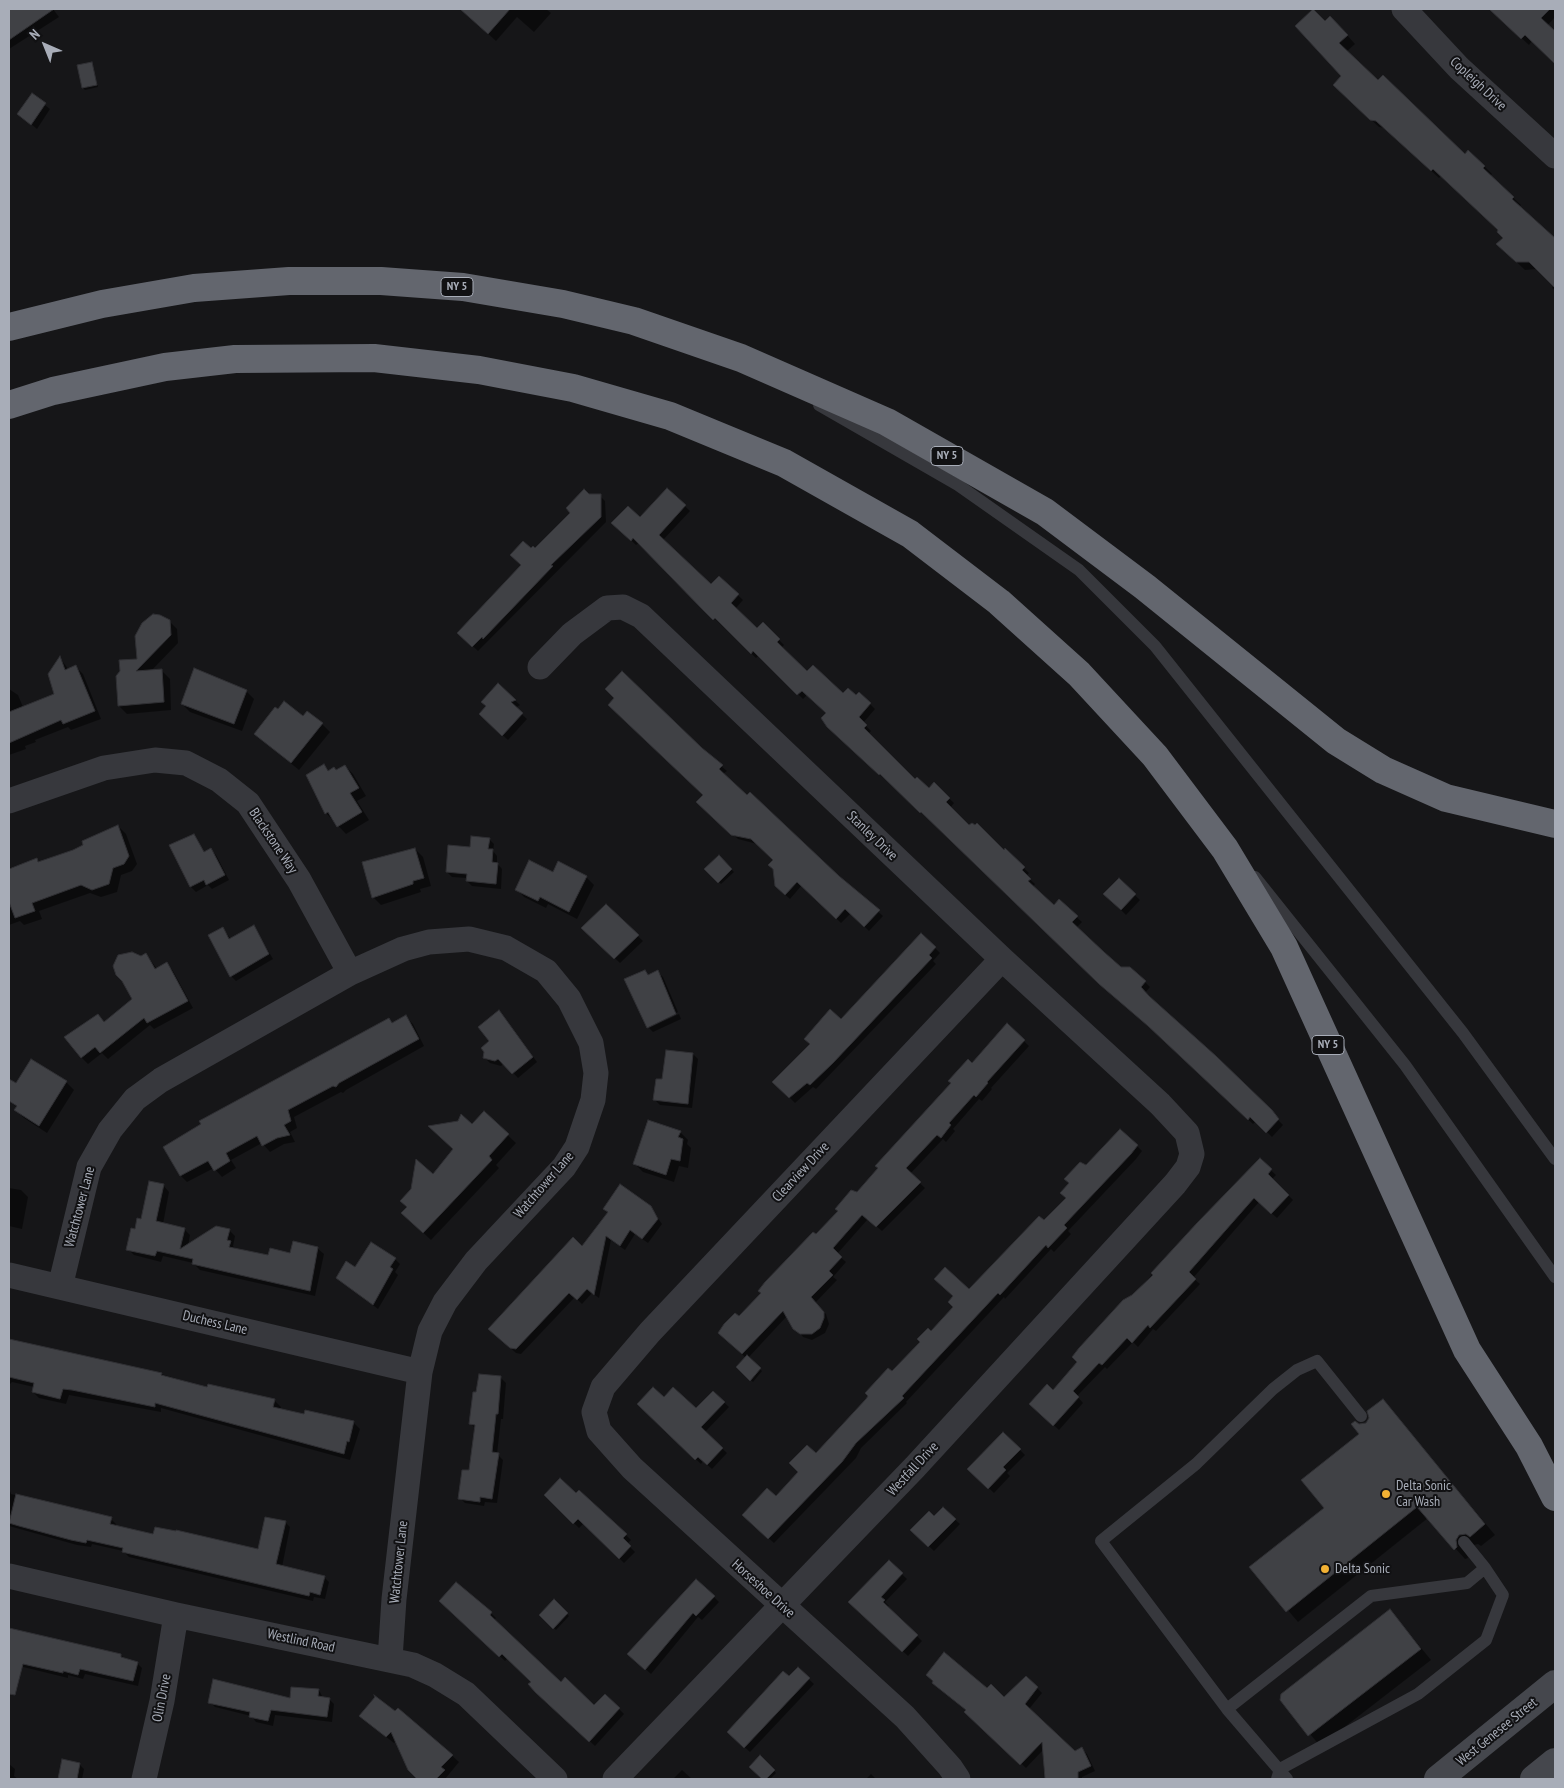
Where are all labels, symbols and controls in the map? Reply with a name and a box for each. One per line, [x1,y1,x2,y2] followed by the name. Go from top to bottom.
[20,20,70,70] north arrow
[26,25,44,43] text: N
[1446,54,1510,114] street label: Copleigh Drive
[441,278,473,296] road number: NY 5
[931,446,963,466] road number: NY 5
[245,805,301,877] street label: Blackstone Way
[843,808,901,864] street label: Stanley Drive
[1312,1036,1344,1054] road number: NY 5
[769,1139,833,1205] street label: Clearview Drive
[510,1148,578,1222] street label: Watchtower Lane
[61,1165,99,1249] street label: Watchtower Lane
[181,1307,249,1339] street label: Duchess Lane
[884,1439,942,1499] street label: Westfall Drive
[1396,1478,1451,1510] place label: Delta Sonic Car Wash
[1380,1488,1392,1500] marker: Delta Sonic Car Wash
[386,1520,412,1604] street label: Watchtower Lane
[728,1556,798,1622] street label: Horseshoe Drive
[1335,1561,1390,1577] place label: Delta Sonic
[1319,1563,1331,1575] marker: Delta Sonic
[266,1626,336,1656] street label: Westlind Road
[149,1673,175,1723] street label: Olin Drive
[1453,1694,1541,1770] street label: West Genesee Street

